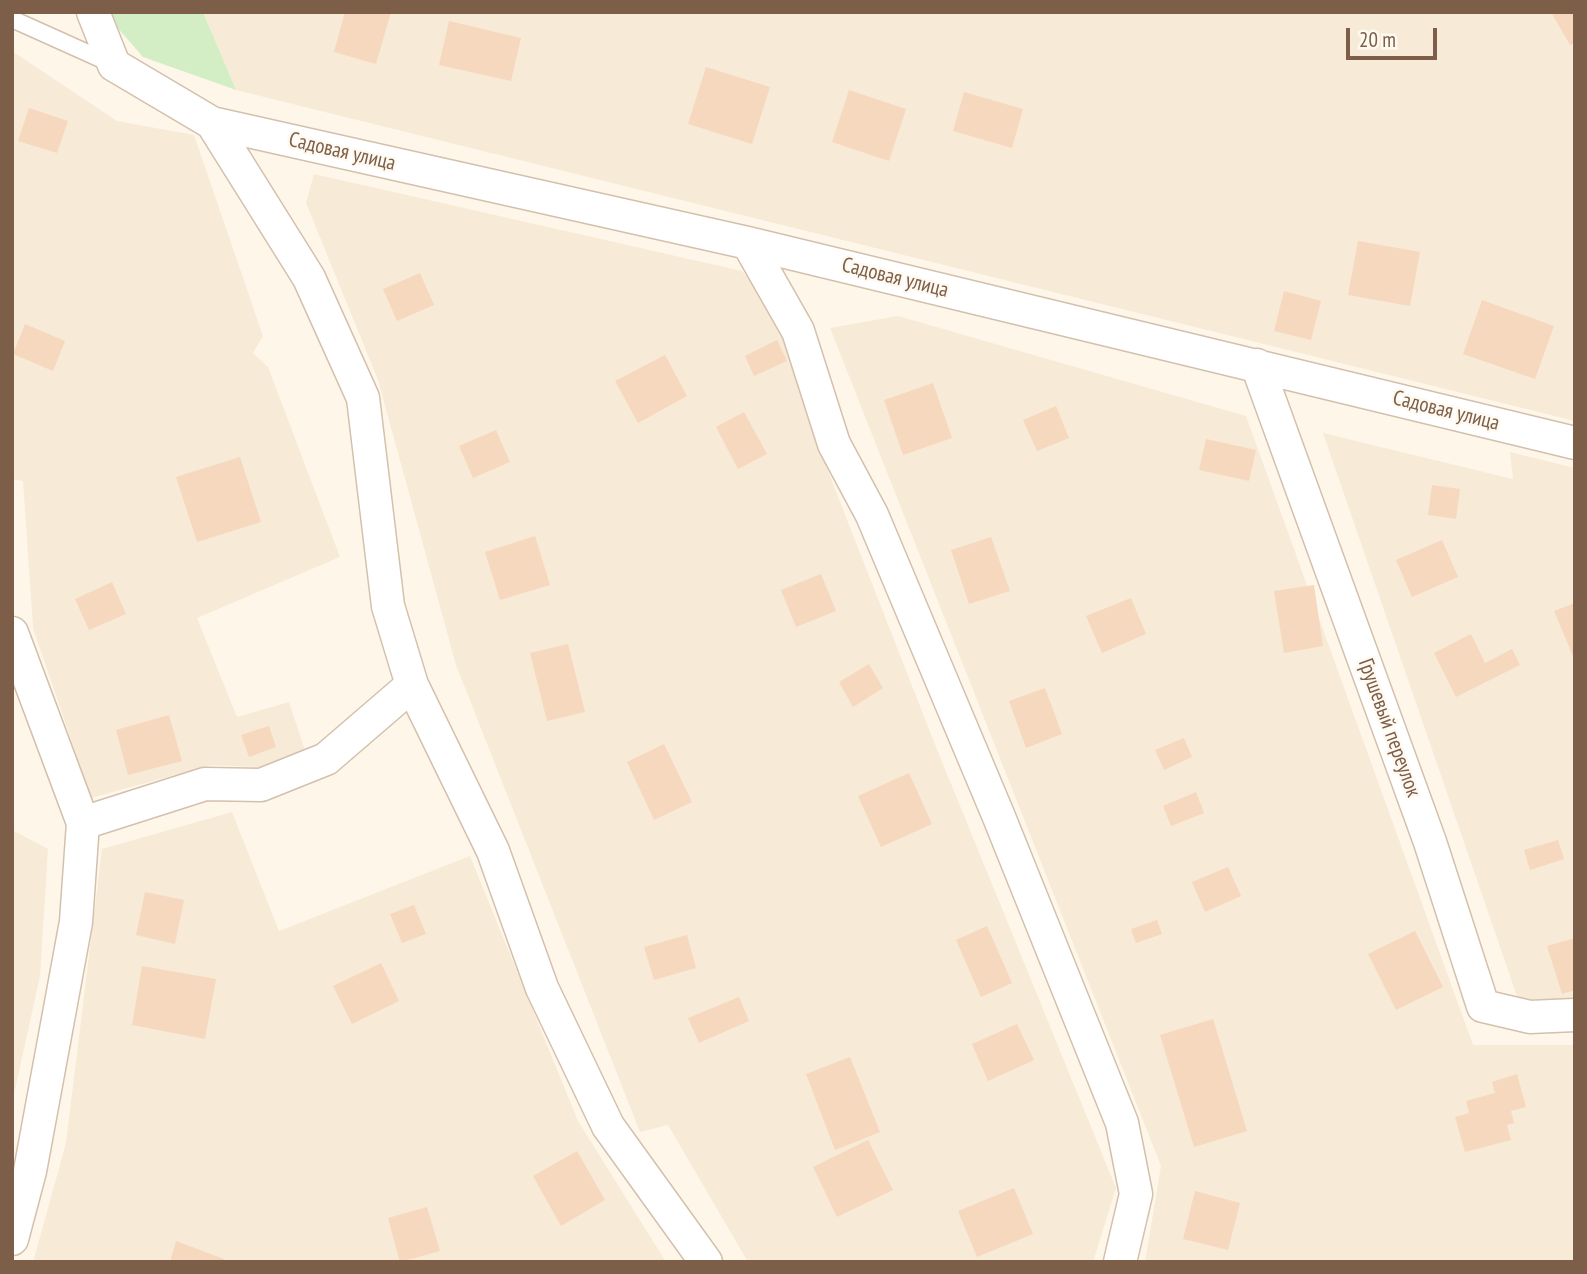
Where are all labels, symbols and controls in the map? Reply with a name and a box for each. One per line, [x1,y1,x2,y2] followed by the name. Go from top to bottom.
[1349,14,1440,58] scale bar
[1359,26,1396,53] text: 20 m
[286,127,398,177] street label: Садовая улица
[839,253,951,303] street label: Садовая улица
[1390,386,1502,436] street label: Садовая улица
[1352,655,1426,801] street label: Грушевый переулок

